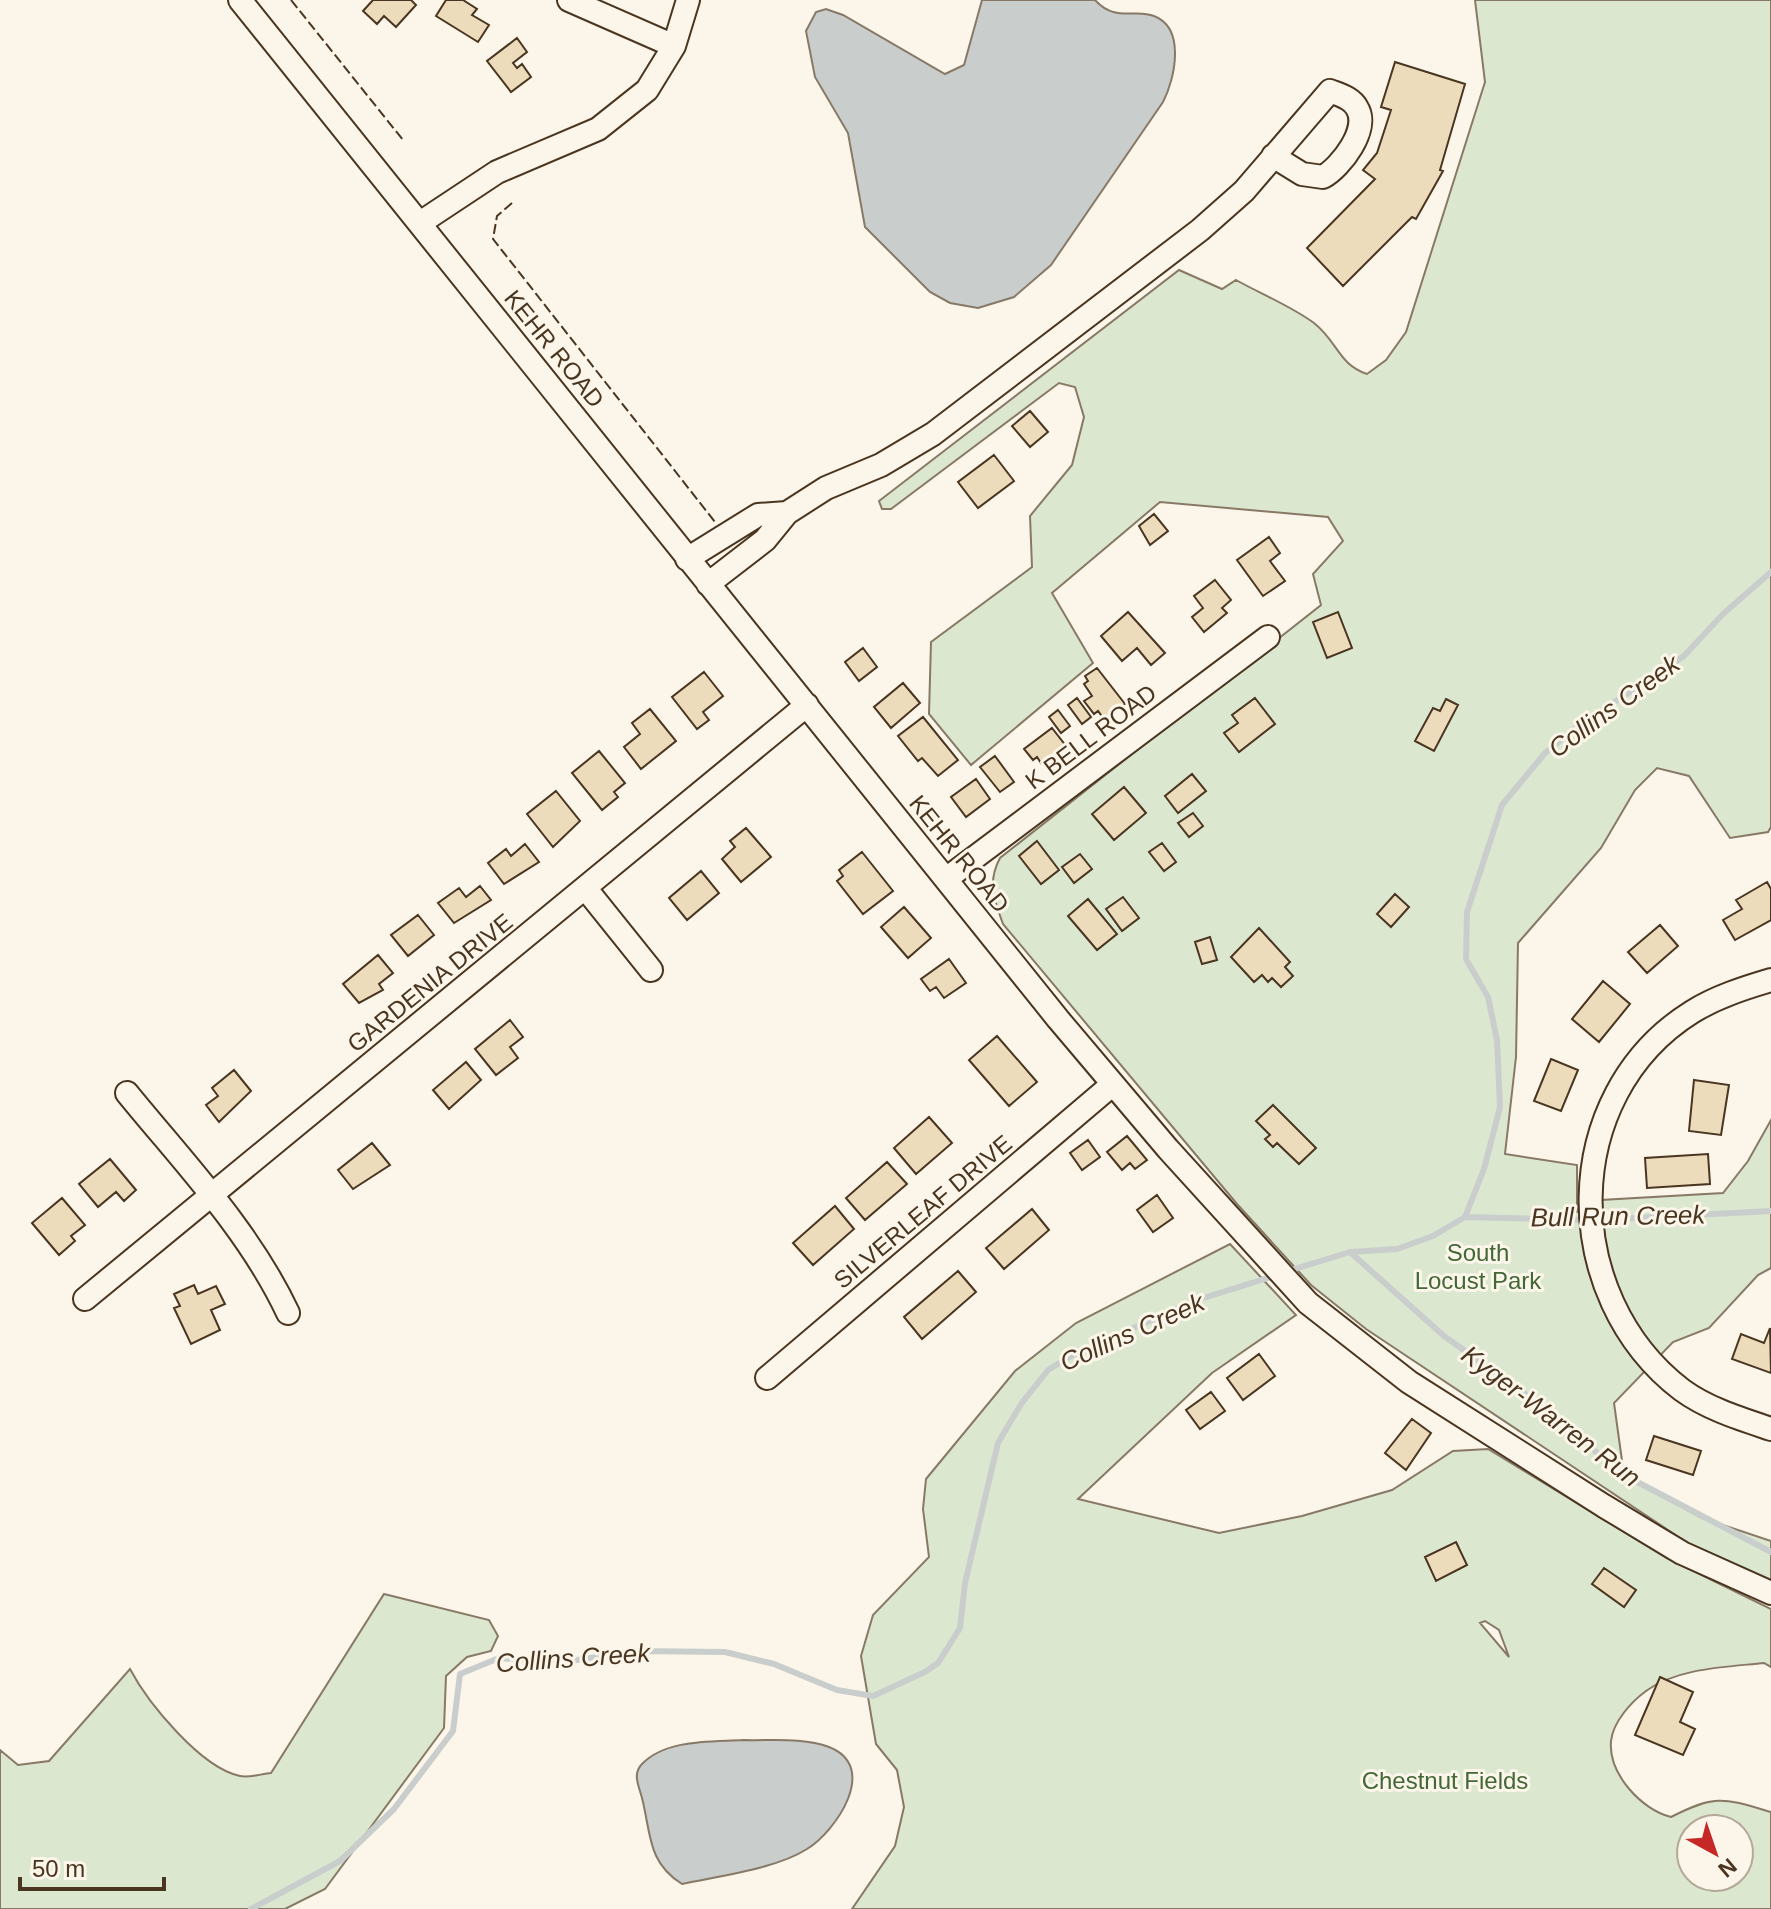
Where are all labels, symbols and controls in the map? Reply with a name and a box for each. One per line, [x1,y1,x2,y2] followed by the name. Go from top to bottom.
[499,285,610,413] street label: KEHR ROAD
[1543,647,1687,764] water label: Collins Creek
[1020,679,1161,794] street label: K BELL ROAD
[904,790,1015,918] street label: KEHR ROAD
[342,908,517,1057] street label: GARDENIA DRIVE
[828,1129,1017,1294] street label: SILVERLEAF DRIVE
[1530,1199,1708,1233] water label: Bull Run Creek
[1415,1239,1542,1294] park label: South Locust Park
[1055,1286,1211,1377] water label: Collins Creek
[1456,1339,1646,1493] water label: Kyger-Warren Run
[495,1638,653,1678] water label: Collins Creek
[1362,1767,1528,1794] park label: Chestnut Fields
[1675,1813,1755,1893] north arrow
[20,1841,164,1891] scale bar
[1713,1853,1742,1883] text: N
[32,1855,85,1882] text: 50 m

